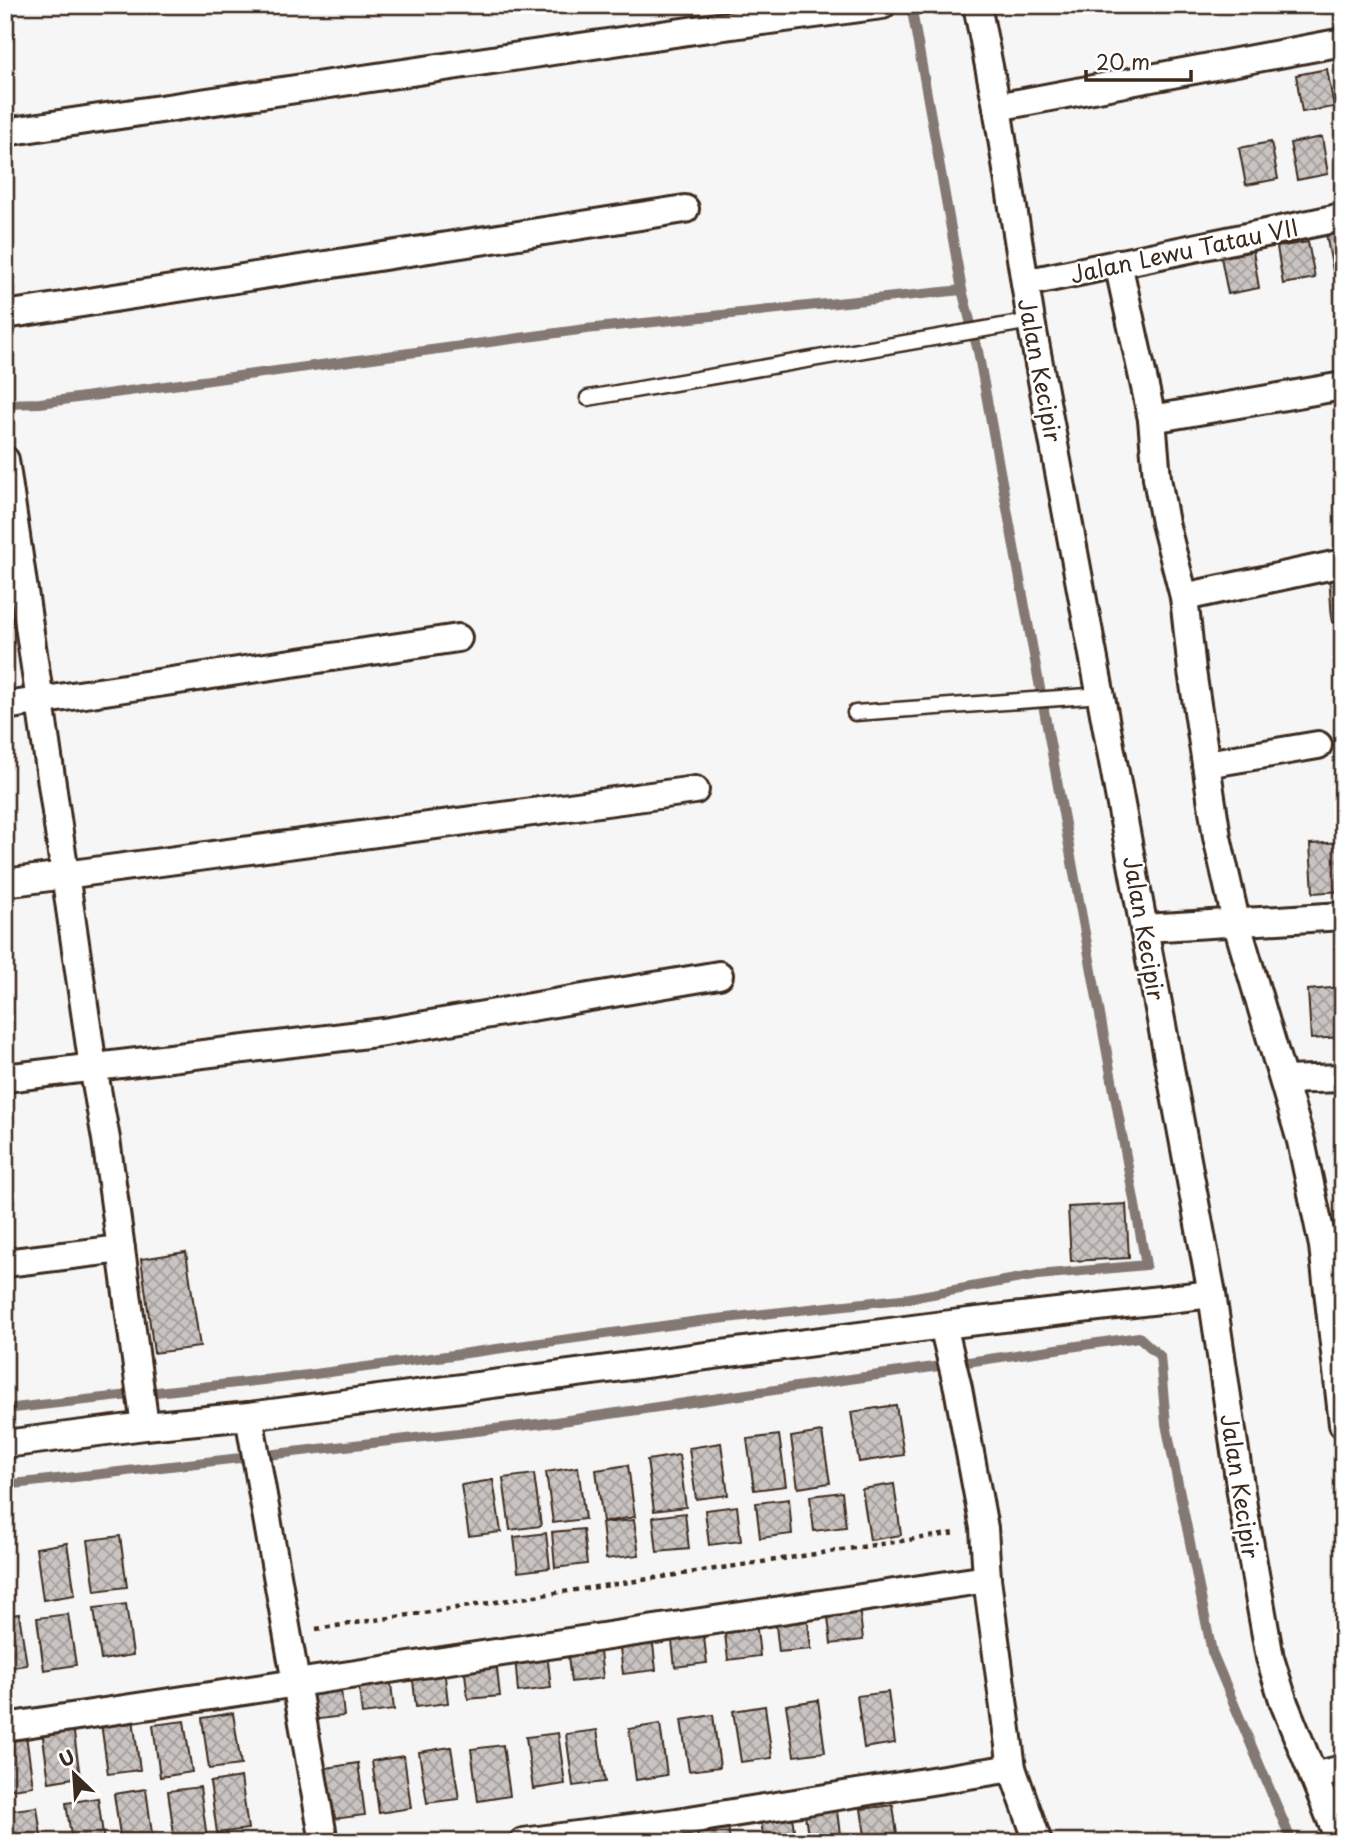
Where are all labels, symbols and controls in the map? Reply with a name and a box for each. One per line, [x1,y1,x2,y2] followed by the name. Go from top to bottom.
[1086,38,1190,82] scale bar
[1096,45,1150,77] text: 20 m
[1067,209,1301,291] street label: Jalan Lewu Tatau VII
[1010,295,1072,445] street label: Jalan Kecipir
[1115,853,1175,1003] street label: Jalan Kecipir
[1212,1411,1270,1561] street label: Jalan Kecipir
[38,1738,108,1808] north arrow
[54,1742,79,1773] text: U

